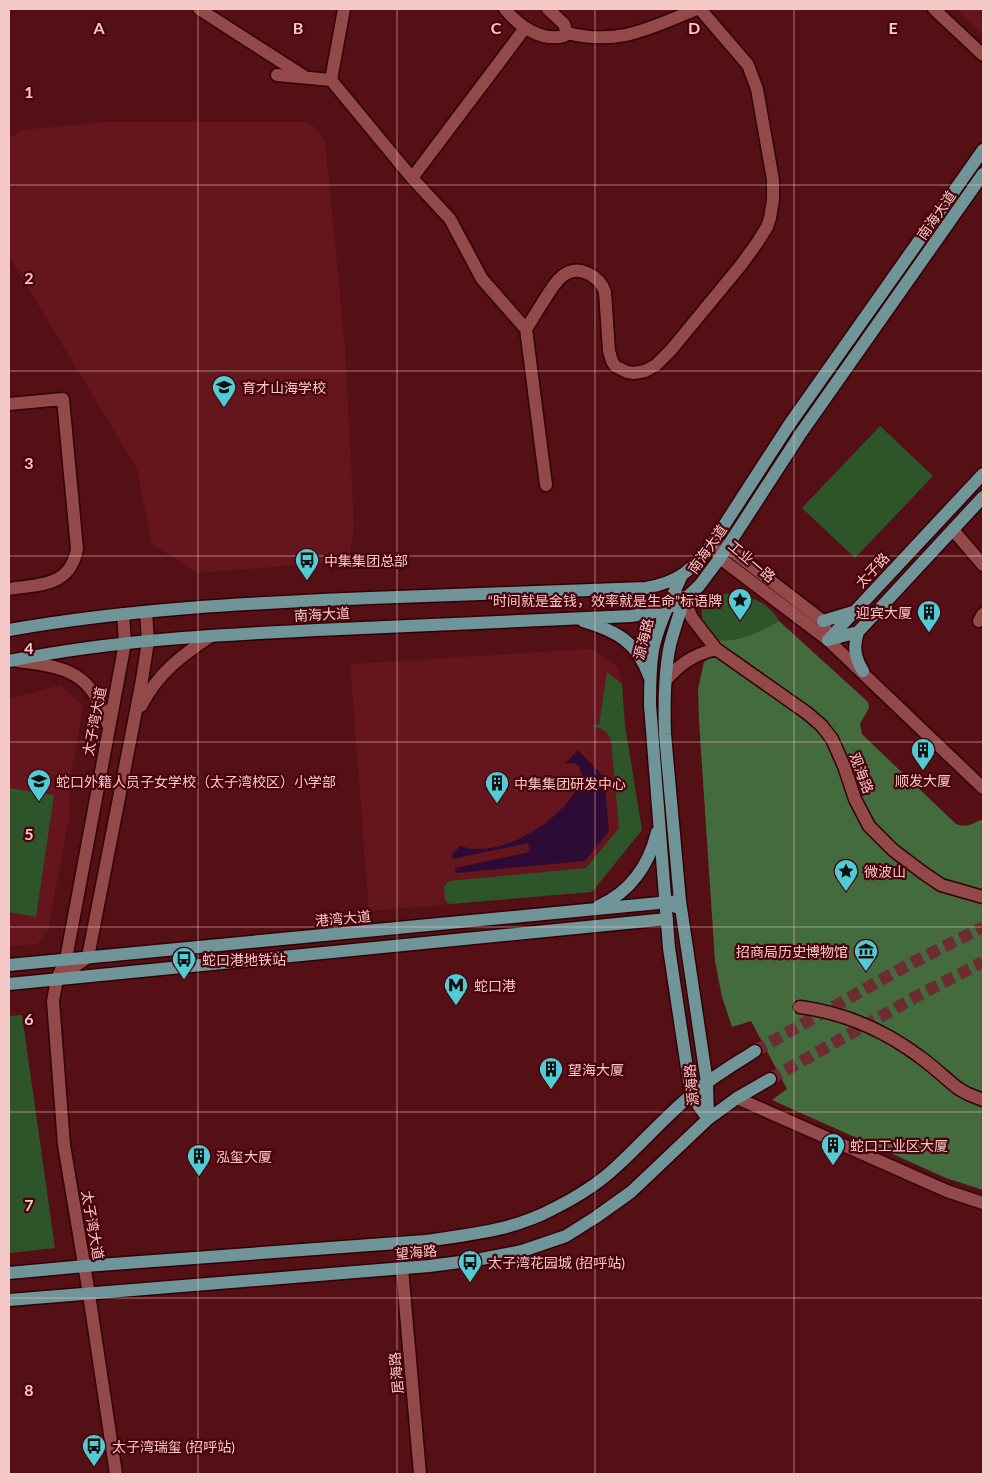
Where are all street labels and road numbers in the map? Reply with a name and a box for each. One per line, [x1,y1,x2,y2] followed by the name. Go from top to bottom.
[913,187,959,243] street label: 南海大道
[684,521,730,577] street label: 南海大道
[725,536,779,586] street label: 工业一路
[851,549,893,591] street label: 太子路
[294,604,350,624] street label: 南海大道
[630,617,656,661] street label: 源海路
[79,685,109,757] street label: 太子湾大道
[847,750,877,796] street label: 观海路
[314,907,372,929] street label: 港湾大道
[681,1063,701,1107] street label: 源海路
[79,1189,107,1261] street label: 太子湾大道
[394,1242,438,1262] street label: 望海路
[386,1351,406,1395] street label: 居海路

